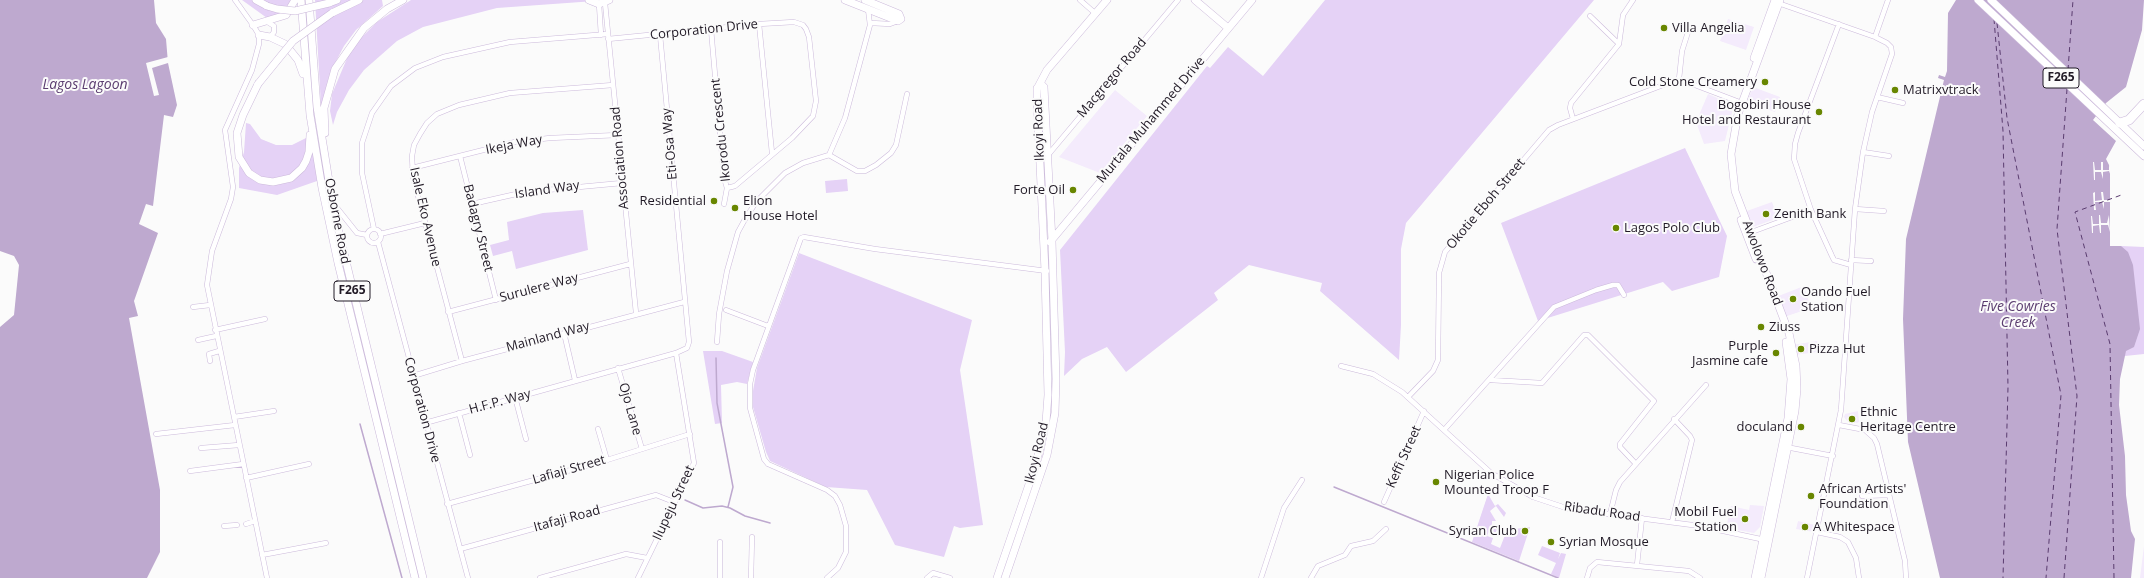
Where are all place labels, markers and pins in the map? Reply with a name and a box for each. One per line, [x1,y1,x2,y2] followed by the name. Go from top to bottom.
[1672,20,1745,36] place label: Villa Angelia
[1659,23,1669,33] marker: Villa Angelia
[1629,74,1757,90] place label: Cold Stone Creamery
[1760,77,1770,87] marker: Cold Stone Creamery
[1903,82,1979,98] place label: Matrixvtrack
[1890,85,1900,95] marker: Matrixvtrack
[1682,97,1811,128] place label: Bogobiri House Hotel and Restaurant
[1814,107,1824,117] marker: Bogobiri House Hotel and Restaurant
[1013,182,1065,198] place label: Forte Oil
[1068,185,1078,195] marker: Forte Oil
[640,193,706,209] place label: Residential
[743,193,818,224] place label: Elion House Hotel
[709,196,719,206] marker: Residential
[730,203,740,213] marker: Elion House Hotel
[1774,206,1846,222] place label: Zenith Bank
[1761,209,1771,219] marker: Zenith Bank
[1624,220,1720,236] place label: Lagos Polo Club
[1611,223,1621,233] marker: Lagos Polo Club
[1801,284,1871,315] place label: Oando Fuel Station
[1788,294,1798,304] marker: Oando Fuel Station
[1769,319,1800,335] place label: Ziuss
[1756,322,1766,332] marker: Ziuss
[1692,338,1768,369] place label: Purple Jasmine cafe
[1809,341,1865,357] place label: Pizza Hut
[1796,344,1806,354] marker: Pizza Hut
[1771,348,1781,358] marker: Purple Jasmine cafe
[1860,404,1956,435] place label: Ethnic Heritage Centre
[1847,414,1857,424] marker: Ethnic Heritage Centre
[1737,419,1793,435] place label: doculand
[1796,422,1806,432] marker: doculand
[1444,467,1549,498] place label: Nigerian Police Mounted Troop F
[1431,477,1441,487] marker: Nigerian Police Mounted Troop F
[1819,481,1906,512] place label: African Artists' Foundation
[1806,491,1816,501] marker: African Artists' Foundation
[1674,504,1737,535] place label: Mobil Fuel Station
[1740,514,1750,524] marker: Mobil Fuel Station
[1813,519,1895,535] place label: A Whitespace
[1800,522,1810,532] marker: A Whitespace
[1449,523,1517,539] place label: Syrian Club
[1520,526,1530,536] marker: Syrian Club
[1559,534,1649,550] place label: Syrian Mosque
[1546,537,1556,547] marker: Syrian Mosque

